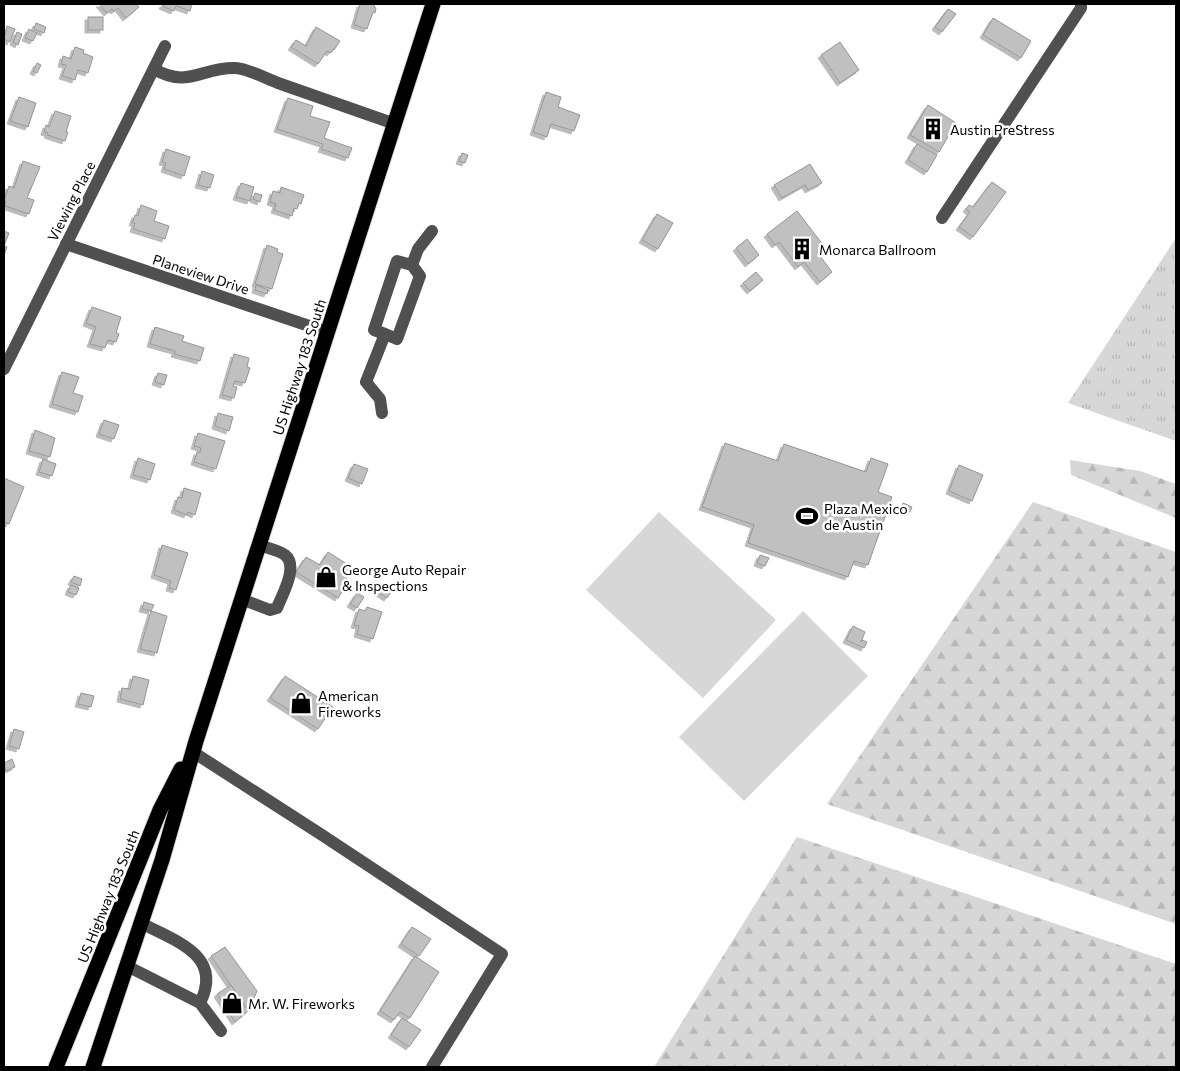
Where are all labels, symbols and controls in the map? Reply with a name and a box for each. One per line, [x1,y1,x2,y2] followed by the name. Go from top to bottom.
[920,116,946,142] building icon: Austin PreStress
[950,121,1055,138] place label: Austin PreStress
[44,158,98,244] street label: Viewing Place
[789,236,815,262] building icon: Monarca Ballroom
[819,241,936,258] place label: Monarca Ballroom
[151,250,251,298] street label: Planeview Drive
[269,297,329,437] street label: US Highway 183 South
[824,500,908,533] place label: Plaza Mexico de Austin
[794,503,820,529] sports icon: Plaza Mexico de Austin
[342,561,467,594] place label: George Auto Repair & Inspections
[313,564,339,590] shop icon: George Auto Repair & Inspections
[318,687,381,720] place label: American Fireworks
[288,690,314,716] shop icon: American Fireworks
[74,827,142,965] street label: US Highway 183 South
[219,990,245,1016] shop icon: Mr. W. Fireworks
[248,995,355,1012] place label: Mr. W. Fireworks

